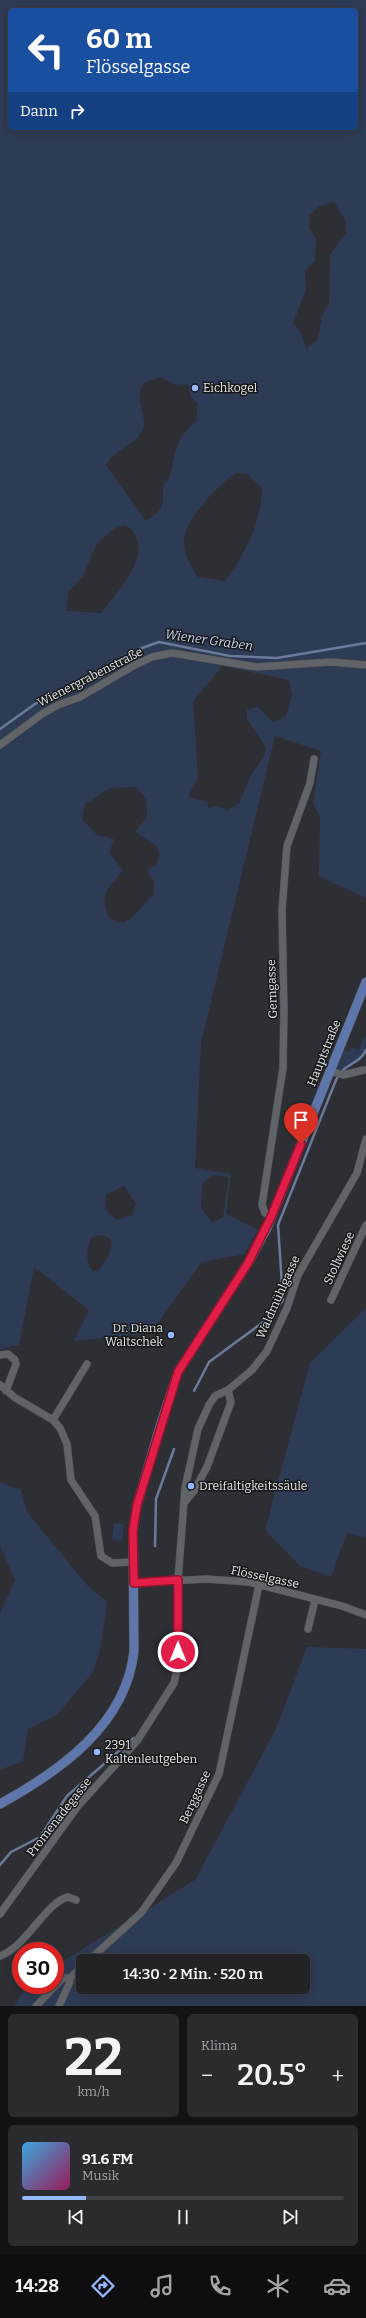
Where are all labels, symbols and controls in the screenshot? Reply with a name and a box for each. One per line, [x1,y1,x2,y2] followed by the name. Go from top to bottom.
[86,22,152,55] text: 60 m
[20,24,72,76] icon: left
[86,56,190,78] text: Flösselgasse
[66,100,88,122] icon: right
[20,102,58,120] text: Dann
[203,381,258,395] place label: Eichkogel
[190,383,200,393] marker: Eichkogel
[164,626,254,654] water label: Wiener Graben
[35,644,145,710] street label: Wienergrabenstraße
[264,959,280,1019] street label: Gerngasse
[304,1018,344,1088] street label: Hauptstraße
[284,1103,318,1144] pin
[290,1109,312,1131] icon: arrive
[321,1229,357,1287] street label: Stollwiese
[253,1253,303,1341] street label: Waldmühlgasse
[105,1321,163,1349] place label: Dr. Diana Waltschek
[166,1330,176,1340] marker: Dr. Diana Waltschek
[199,1479,307,1493] place label: Dreifaltigkeitssäule
[186,1481,196,1491] marker: Dreifaltigkeitssäule
[230,1563,300,1591] street label: Flösselgasse
[157,1631,199,1673] position arrow
[105,1738,198,1766] place label: 2391 Kaltenleutgeben
[92,1747,102,1757] marker: 2391 Kaltenleutgeben
[177,1768,213,1826] street label: Berggasse
[24,1775,94,1859] street label: Promenadegasse
[12,1942,64,1994] speed limit sign: 30
[123,1965,263,1983] text: 14:30 · 2 Min. · 520 m
[64,2026,123,2089] text: 22
[201,2038,237,2053] text: Klima
[237,2057,307,2093] text: 20.5°
[201,2062,213,2089] text: −
[331,2062,344,2089] text: +
[77,2084,110,2099] text: km/h
[82,2150,133,2168] text: 91.6 FM
[82,2168,119,2183] text: Musik
[65,2206,87,2228] icon: previous
[172,2206,194,2228] icon: pause
[279,2206,301,2228] icon: next
[89,2272,117,2300] icon: directions
[148,2272,176,2300] icon: music
[206,2272,234,2300] icon: phone
[264,2272,292,2300] icon: climate
[323,2272,351,2300] icon: car
[15,2275,59,2297] text: 14:28

